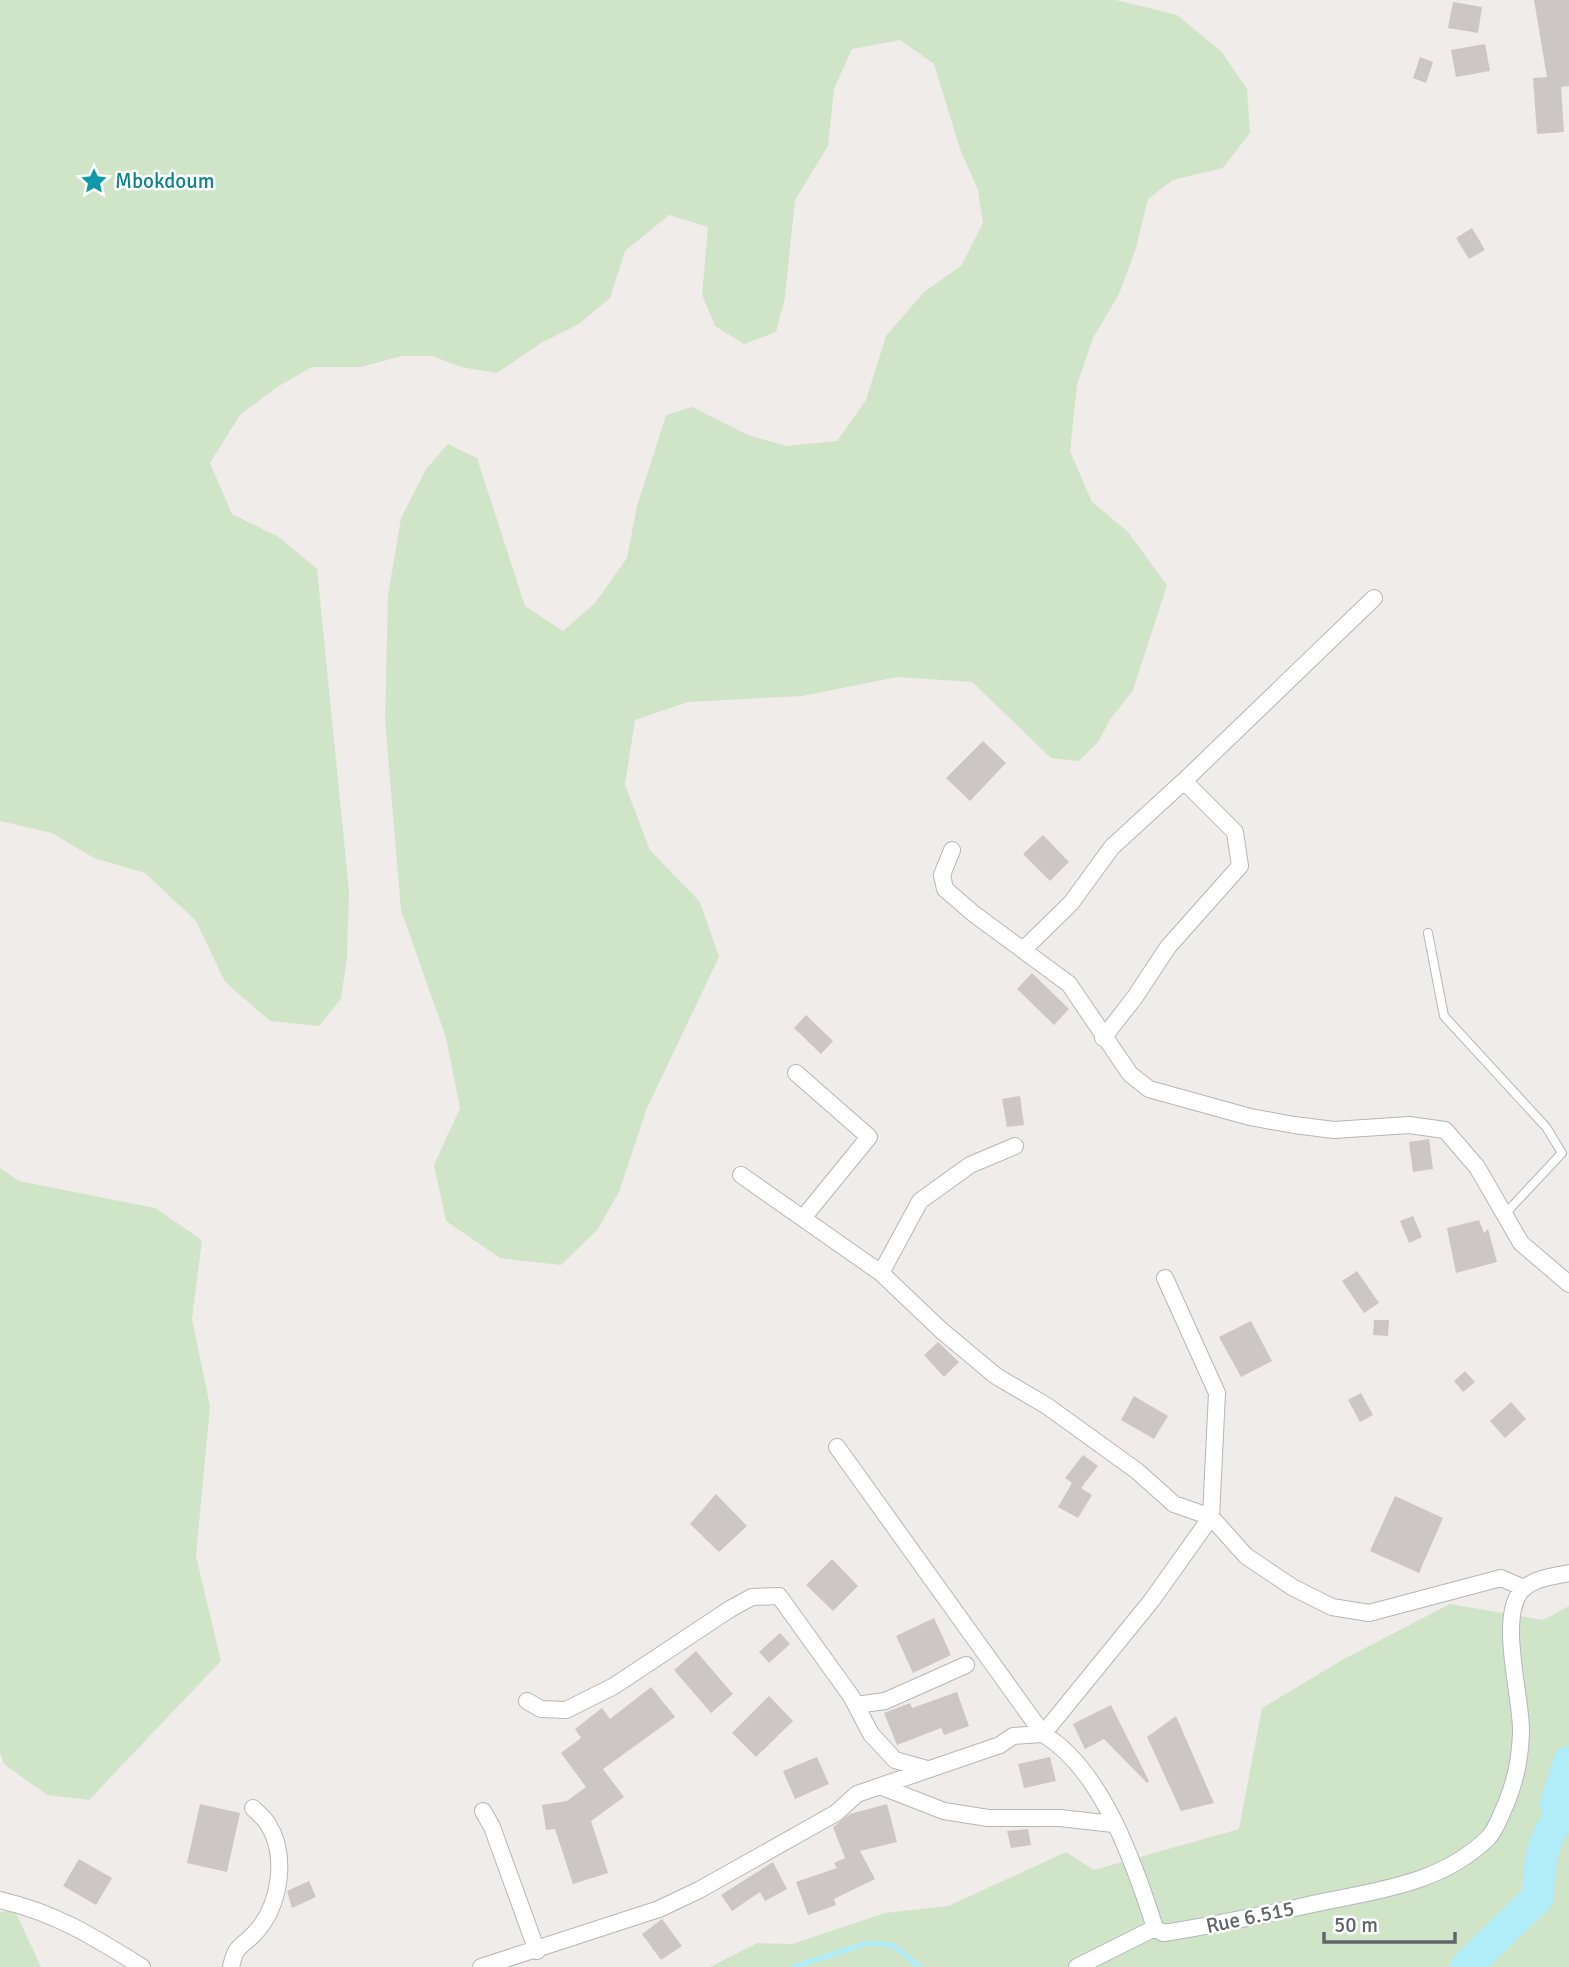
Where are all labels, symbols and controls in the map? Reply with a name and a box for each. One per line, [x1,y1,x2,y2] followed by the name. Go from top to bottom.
[79,166,109,196] place icon: Mbokdoum
[115,168,215,194] place label: Mbokdoum
[1203,1895,1297,1939] street label: Rue 6.515
[1324,1900,1455,1944] scale bar
[1334,1912,1378,1938] text: 50 m

